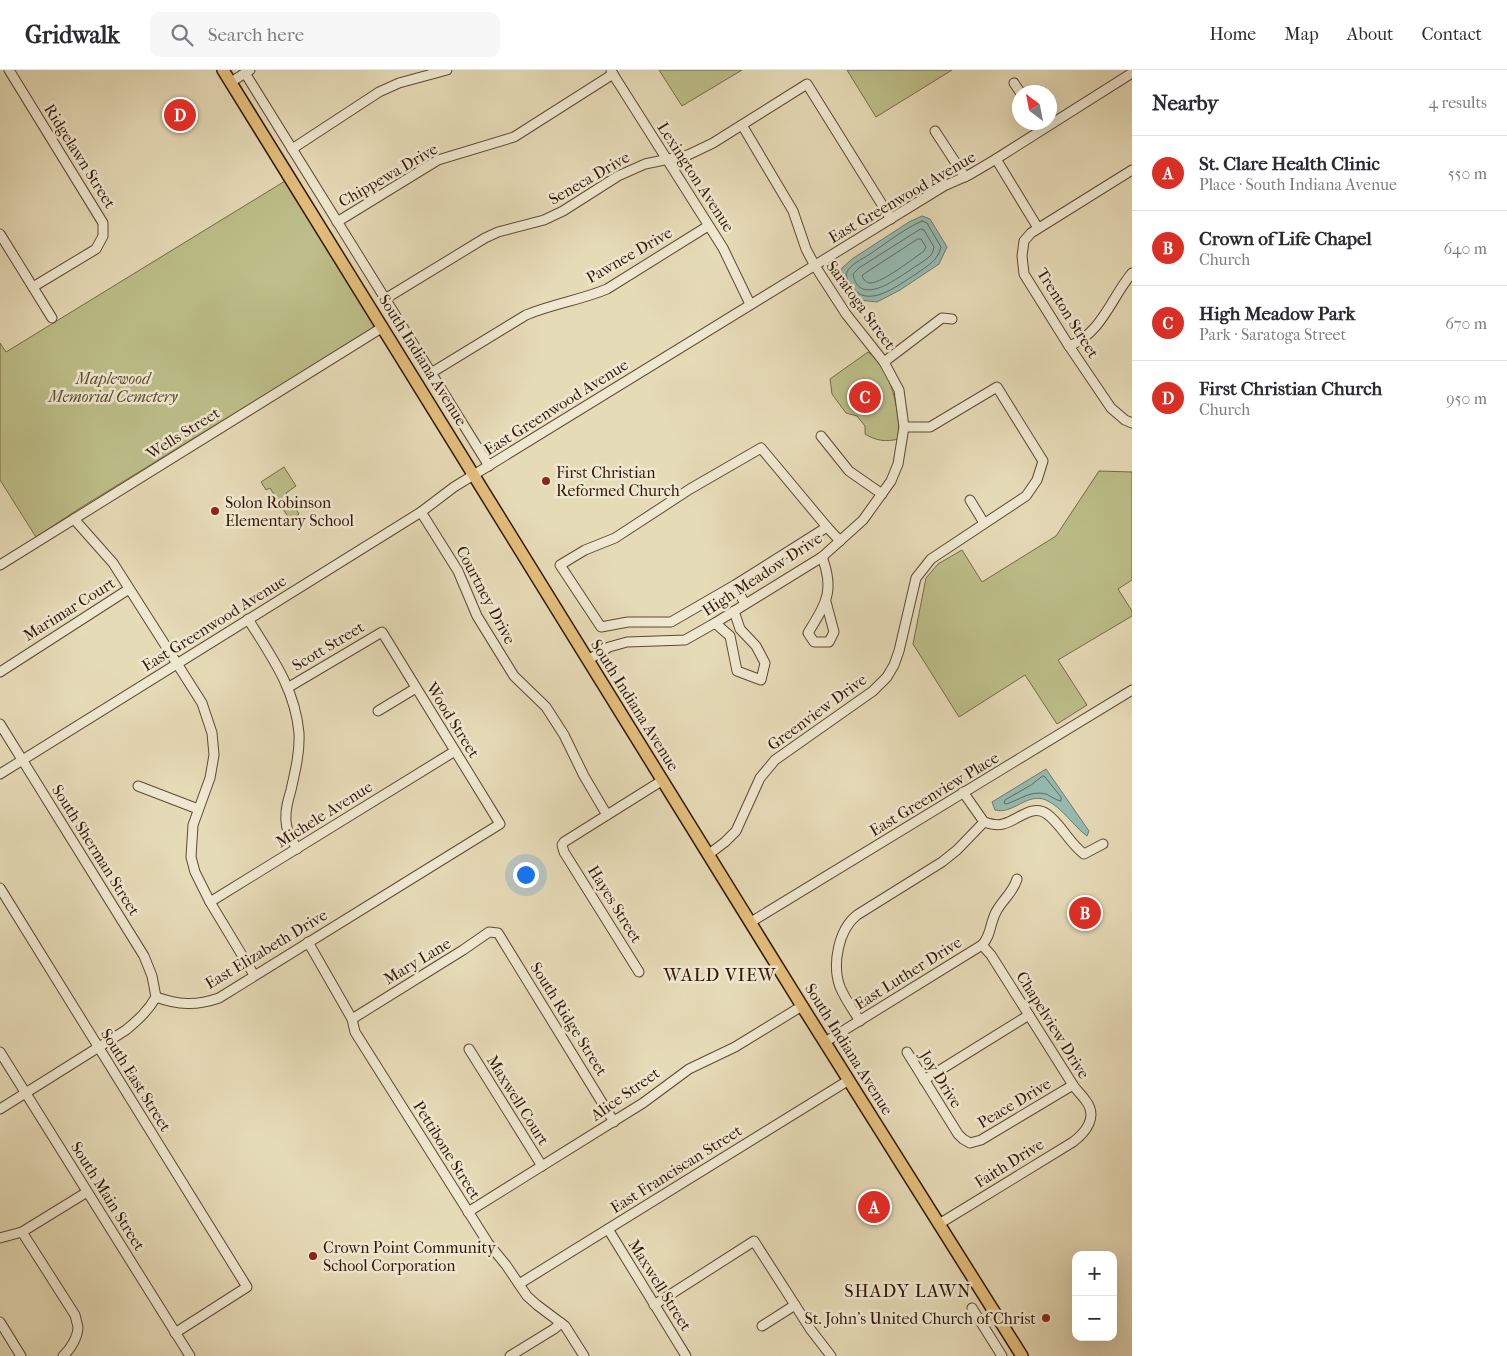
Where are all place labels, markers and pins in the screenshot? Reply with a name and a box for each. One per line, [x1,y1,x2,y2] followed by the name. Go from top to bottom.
[164,96,196,134] pin: D
[849,378,881,416] pin: C
[556,463,680,500] place label: First Christian Reformed Church
[540,475,552,487] marker: First Christian Reformed Church
[225,493,354,530] place label: Solon Robinson Elementary School
[209,505,221,517] marker: Solon Robinson Elementary School
[1069,894,1101,932] pin: B
[858,1188,890,1226] pin: A
[323,1238,496,1275] place label: Crown Point Community School Corporation
[307,1250,319,1262] marker: Crown Point Community School Corporation
[805,1309,1036,1328] place label: St. John's United Church of Christ
[1040,1312,1052,1324] marker: St. John's United Church of Christ

